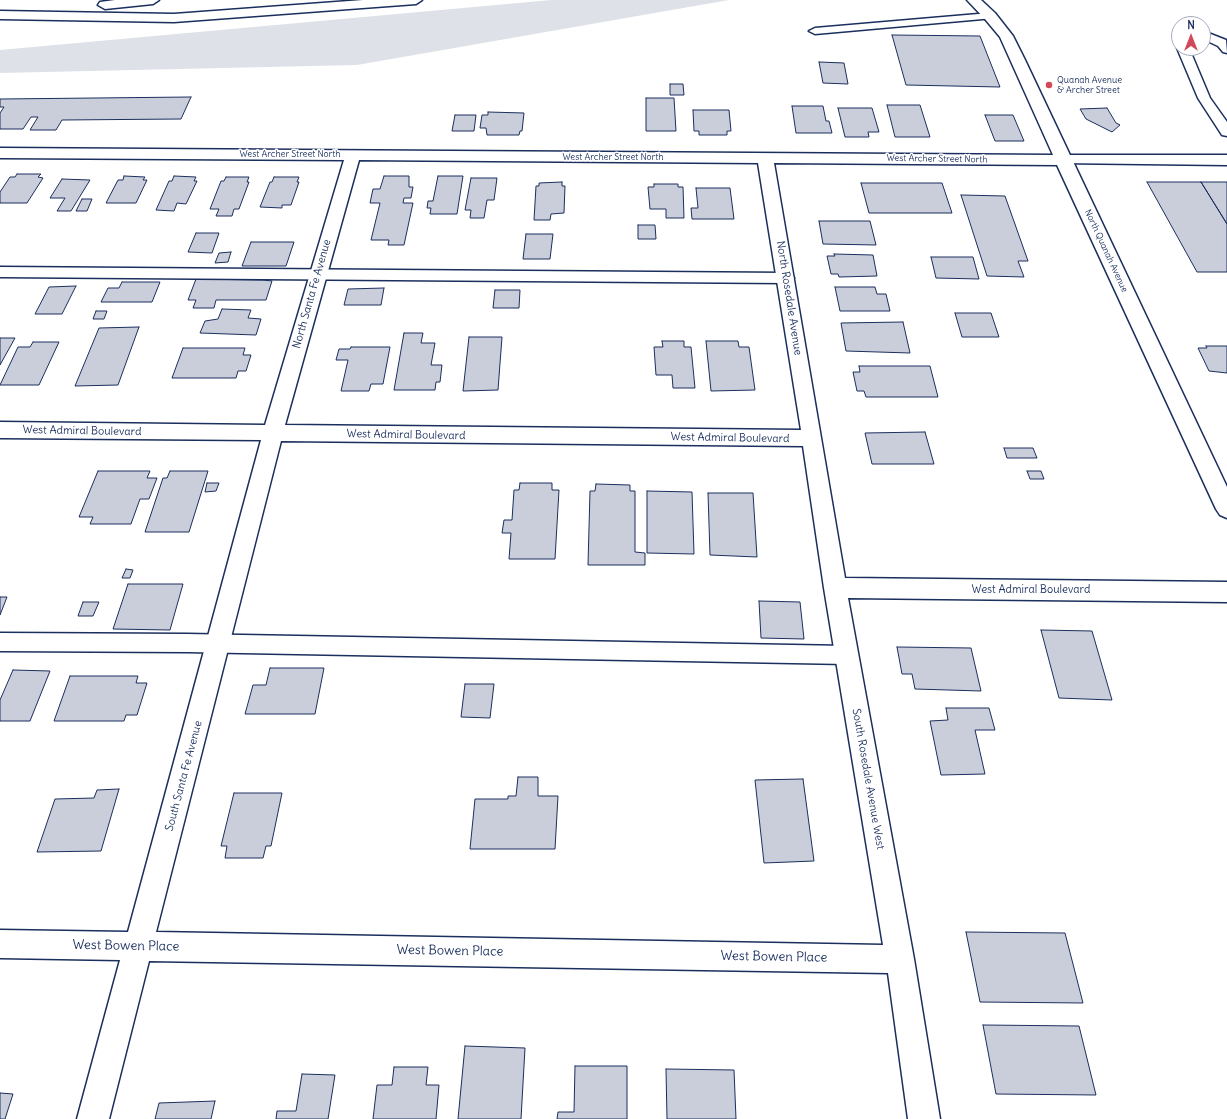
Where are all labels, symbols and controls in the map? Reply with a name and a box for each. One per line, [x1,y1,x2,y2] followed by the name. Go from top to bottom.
[1171,16,1211,56] north arrow
[1187,18,1195,32] text: N
[1057,75,1122,96] place label: Quanah Avenue & Archer Street
[1044,80,1054,90] marker: Quanah Avenue & Archer Street
[239,149,341,159] street label: West Archer Street North
[562,152,664,162] street label: West Archer Street North
[886,153,988,165] street label: West Archer Street North
[1082,208,1130,294] street label: North Quanah Avenue
[290,238,334,350] street label: North Santa Fe Avenue
[773,240,805,356] street label: North Rosedale Avenue
[22,423,142,439] street label: West Admiral Boulevard
[346,427,466,443] street label: West Admiral Boulevard
[670,430,790,446] street label: West Admiral Boulevard
[972,583,1090,597] street label: West Admiral Boulevard
[849,707,887,851] street label: South Rosedale Avenue West
[163,719,205,833] street label: South Santa Fe Avenue
[72,937,180,955] street label: West Bowen Place
[396,942,504,960] street label: West Bowen Place
[720,948,828,966] street label: West Bowen Place

